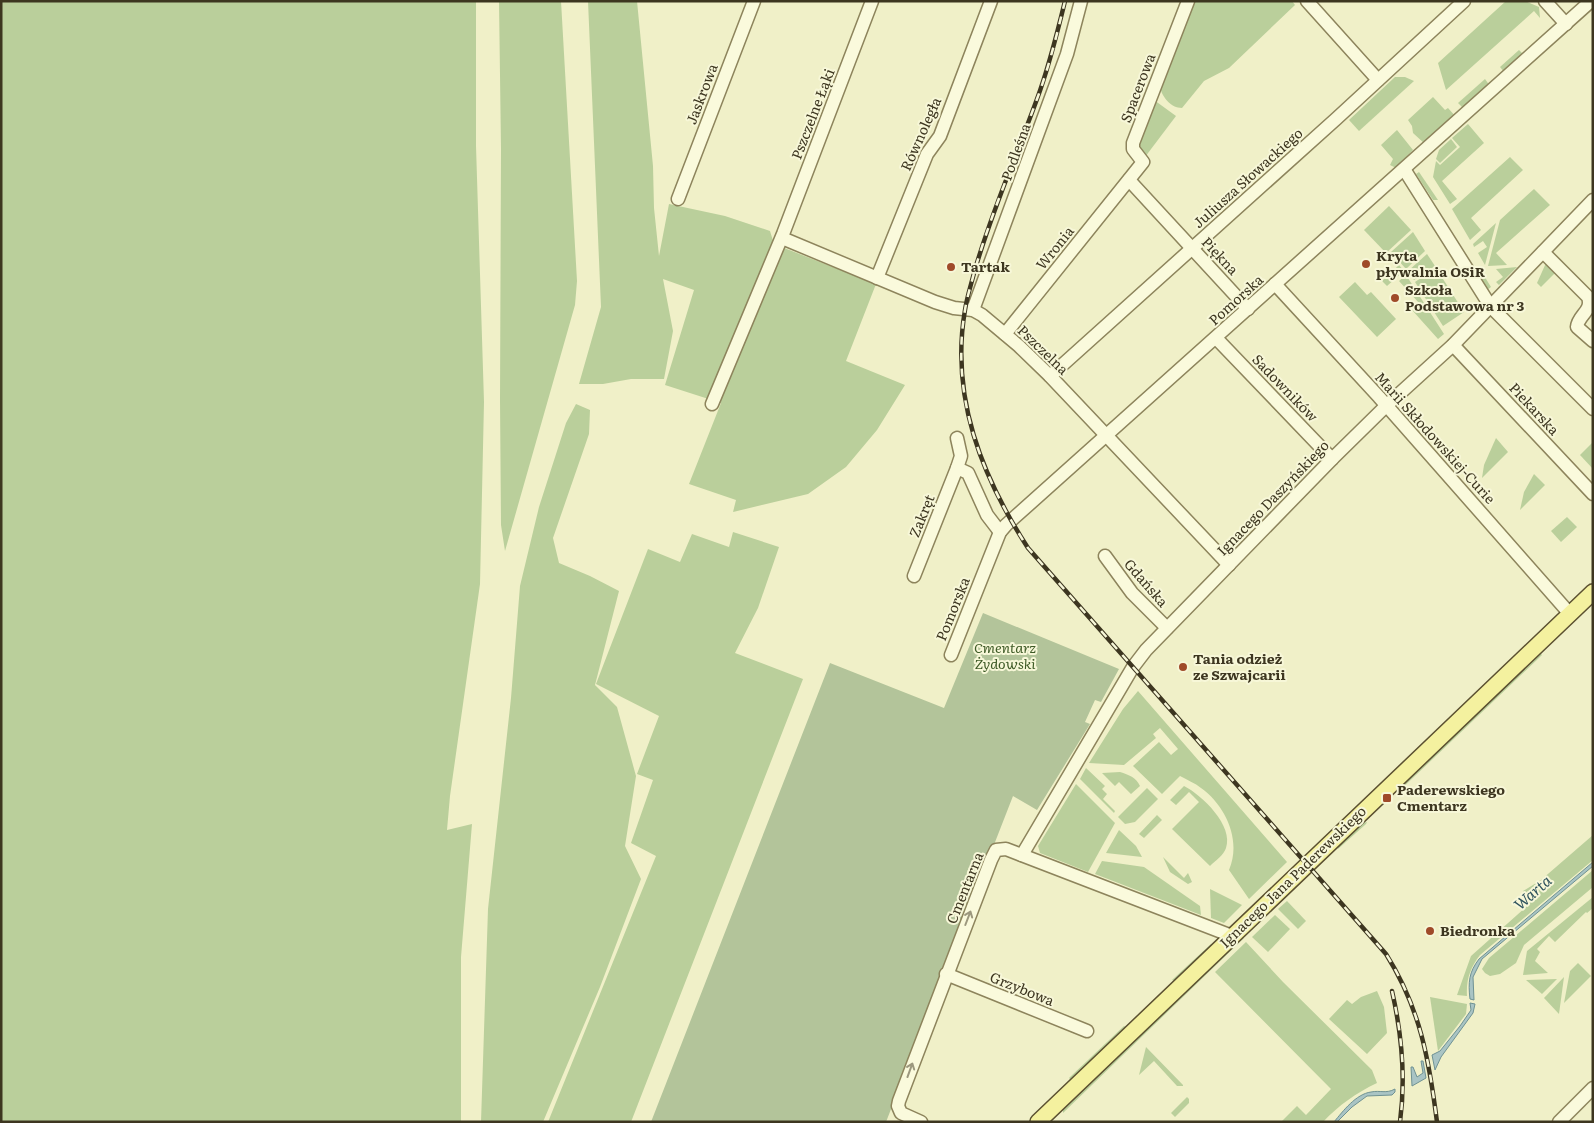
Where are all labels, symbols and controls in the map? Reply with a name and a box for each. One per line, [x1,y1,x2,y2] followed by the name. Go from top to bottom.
[1115,50,1160,125] street label: Spacerowa
[680,60,722,127] street label: Jaskrowa
[786,65,839,162] street label: Pszczelne Łąki
[895,93,945,174] street label: Równoległa
[995,120,1035,183] street label: Podleśna
[1188,123,1307,232] street label: Juliusza Słowackiego
[1031,221,1078,273] street label: Wronia
[1198,232,1244,279] street label: Piękna
[1376,245,1486,281] place label: Kryta pływalnia OSiR
[961,256,1010,276] place label: Tartak
[1360,258,1372,270] marker: Kryta pływalnia OSiR
[945,261,957,273] marker: Tartak
[1204,269,1267,329] street label: Pomorska
[1405,279,1525,315] place label: Szkoła Podstawowa nr 3
[1389,292,1401,304] marker: Szkoła Podstawowa nr 3
[1014,320,1074,379] street label: Pszczelna
[1248,349,1323,425] street label: Sadowników
[1371,367,1500,508] street label: Marii Skłodowskiej-Curie
[1505,378,1565,439] street label: Piekarska
[1212,435,1333,560] street label: Ignacego Daszyńskiego
[903,491,939,540] street label: Zakręt
[1120,554,1174,611] street label: Gdańska
[930,573,974,643] street label: Pomorska
[974,637,1036,673] park label: Cmentarz Żydowski
[1193,648,1286,684] place label: Tania odzież ze Szwajcarii
[1177,661,1189,673] marker: Tania odzież ze Szwajcarii
[1397,779,1505,815] place label: Paderewskiego Cmentarz
[1381,792,1393,804] marker: Paderewskiego Cmentarz
[1215,801,1370,952] street label: Ignacego Jana Paderewskiego
[941,848,988,926] street label: Cmentarna
[1508,869,1556,915] water label: Warta
[964,911,973,927] one-way arrow
[1440,920,1516,940] place label: Biedronka
[1424,925,1436,937] marker: Biedronka
[987,966,1058,1010] street label: Grzybowa
[906,1063,915,1079] one-way arrow

